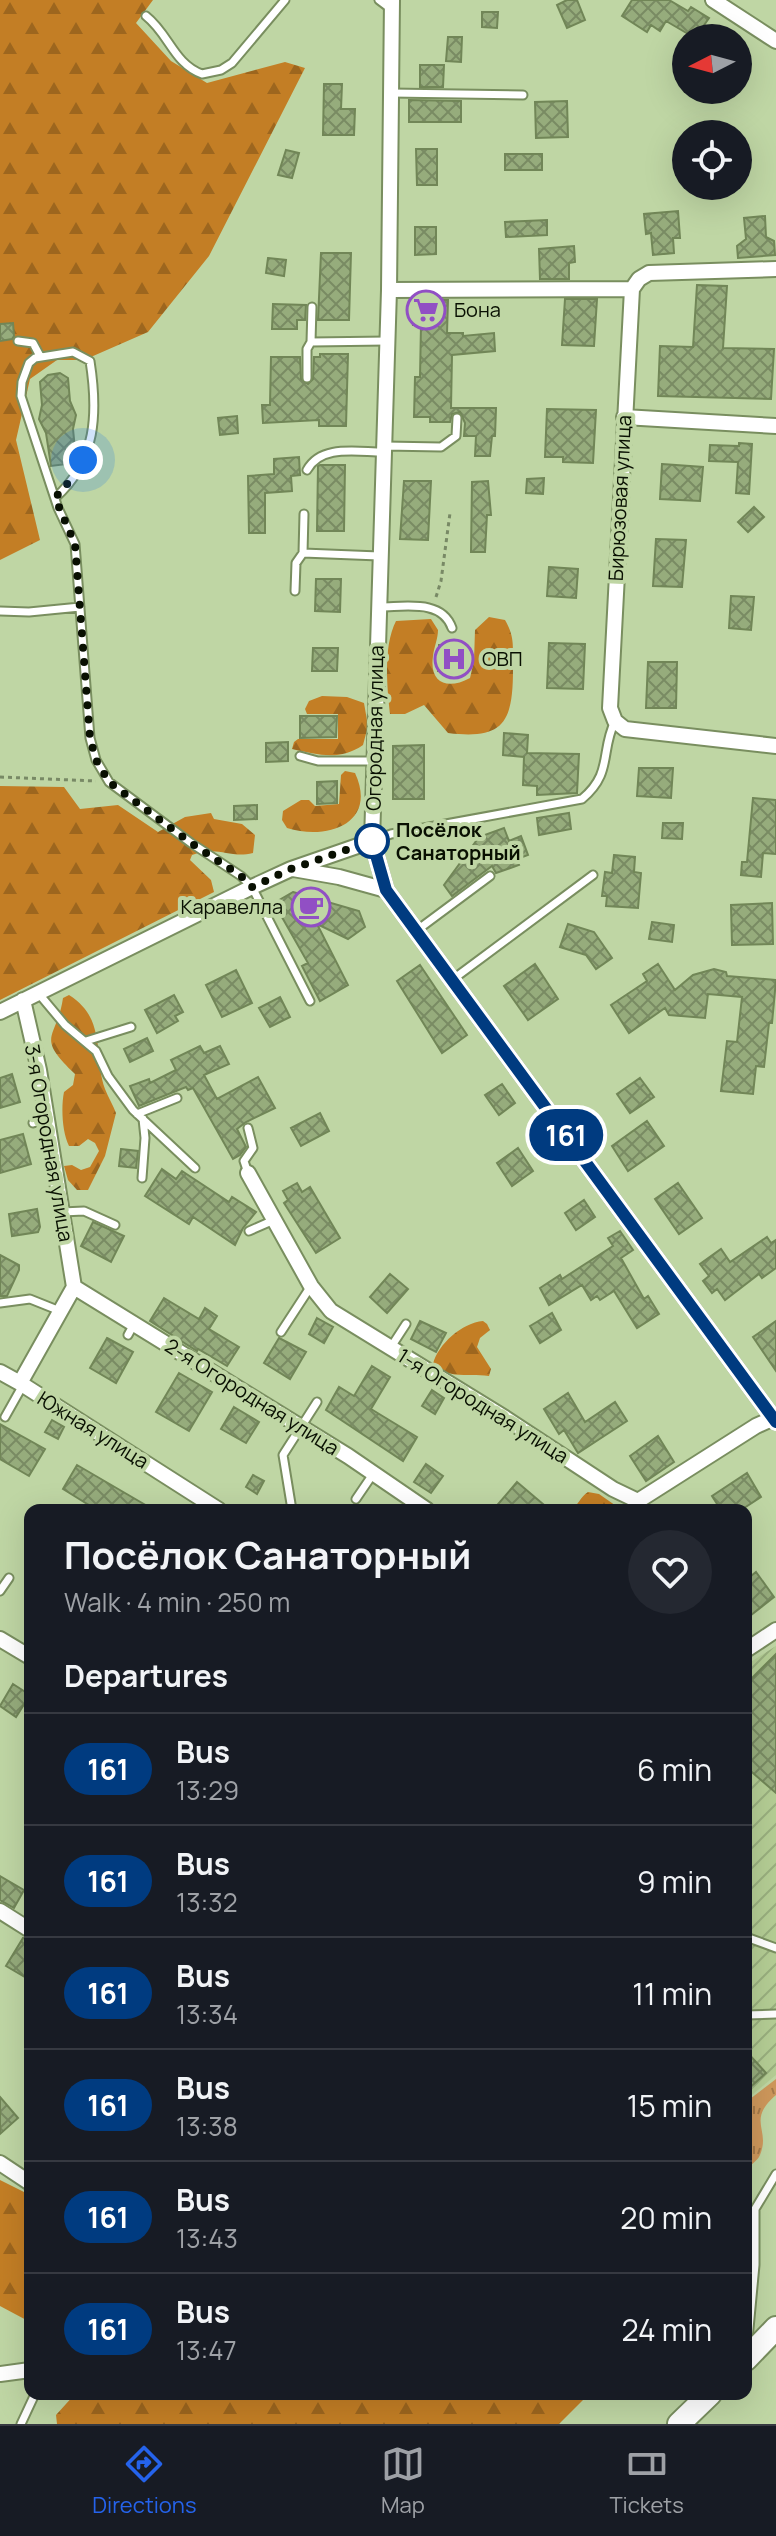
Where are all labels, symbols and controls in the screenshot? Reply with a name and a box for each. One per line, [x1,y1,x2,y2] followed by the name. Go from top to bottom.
[672,24,752,104] north arrow
[672,24,752,200] map controls
[672,120,752,200] button: locate
[405,289,447,331] supermarket icon: Бона
[454,296,501,323] place label: Бона
[602,414,637,582] street label: Бирюзовая улица
[63,440,103,480] your location
[433,638,475,680] hospital icon: ОВП
[360,645,389,811] street label: Огородная улица
[482,645,523,672] place label: ОВП
[396,816,521,866] place label: Посёлок Санаторный
[355,824,389,858] marker: Посёлок Санаторный
[290,886,332,928] cafe icon: Каравелла
[181,893,283,920] place label: Каравелла
[19,1042,80,1244] street label: 3-я Огородная улица
[520,1109,612,1161] line badge: 161
[545,1116,587,1154] text: 161
[160,1332,344,1461] street label: 2-я Огородная улица
[393,1342,574,1469] street label: 1-я Огородная улица
[33,1385,154,1475] street label: Южная улица
[64,1528,471,1580] text: Посёлок Санаторный
[628,1530,712,1614] button: heart
[64,1584,290,1620] text: Walk · 4 min · 250 m
[64,1655,228,1696] text: Departures
[176,1731,230,1772] text: Bus
[637,1749,712,1790] text: 6 min
[87,1750,129,1788] text: 161
[176,1772,239,1808] text: 13:29
[176,1843,230,1884] text: Bus
[637,1861,712,1902] text: 9 min
[87,1862,129,1900] text: 161
[176,1884,238,1920] text: 13:32
[176,1955,230,1996] text: Bus
[632,1973,712,2014] text: 11 min
[87,1974,129,2012] text: 161
[176,1996,238,2032] text: 13:34
[176,2067,230,2108] text: Bus
[627,2085,712,2126] text: 15 min
[87,2086,129,2124] text: 161
[176,2108,238,2144] text: 13:38
[176,2179,230,2220] text: Bus
[620,2197,712,2238] text: 20 min
[87,2198,129,2236] text: 161
[176,2220,238,2256] text: 13:43
[176,2291,230,2332] text: Bus
[622,2309,712,2350] text: 24 min
[87,2310,129,2348] text: 161
[176,2332,237,2368] text: 13:47
[92,2442,196,2520] tab: Directions
[381,2442,425,2520] tab: Map
[609,2442,684,2520] tab: Tickets

